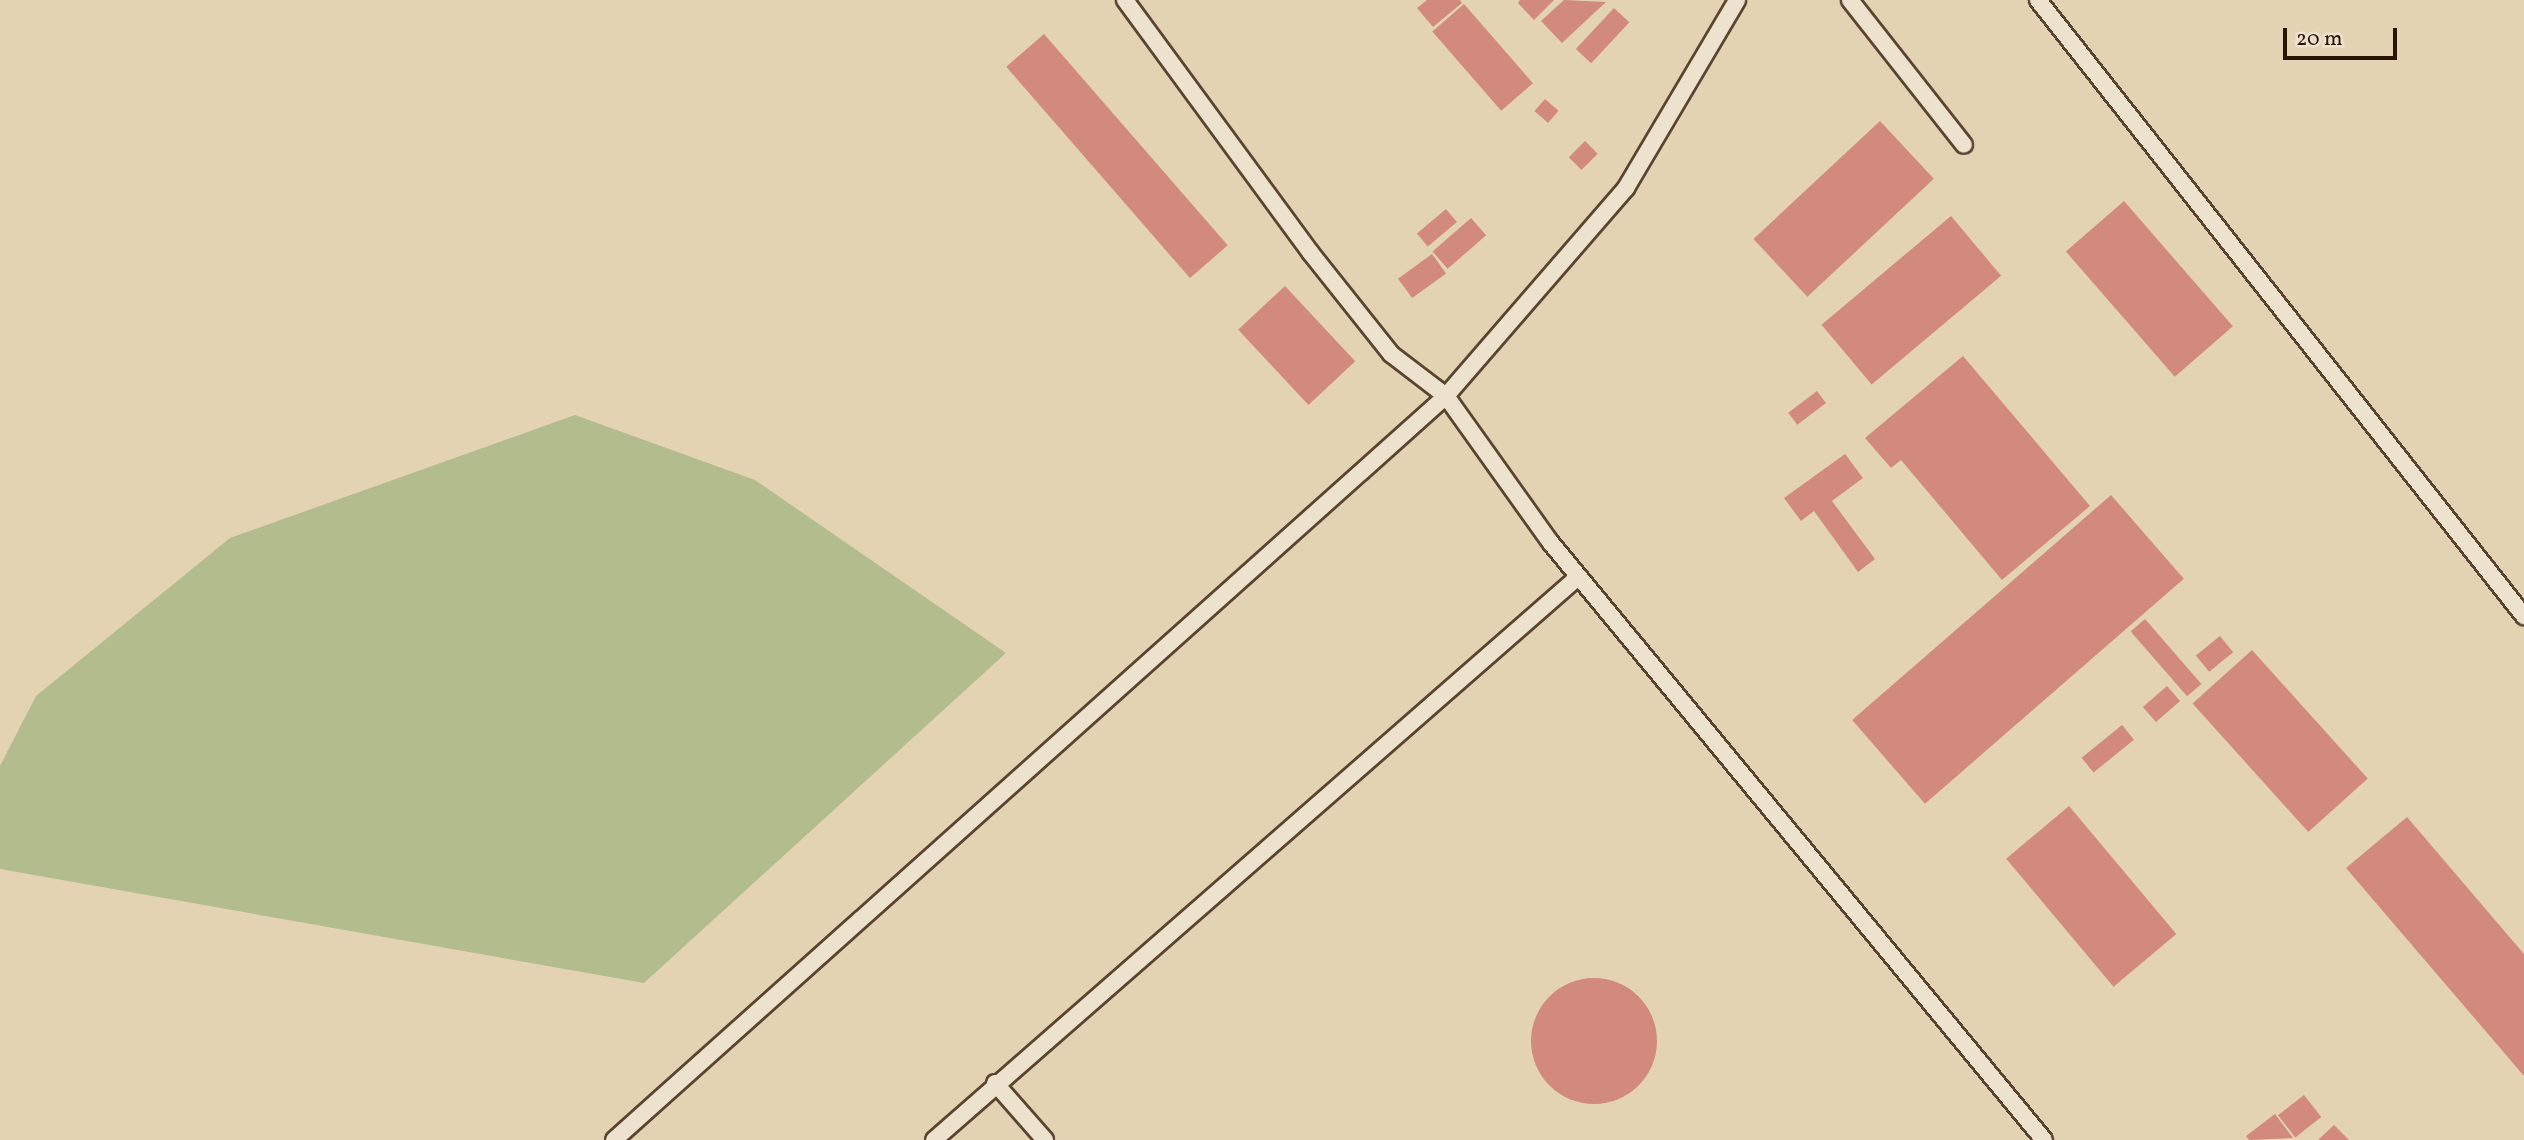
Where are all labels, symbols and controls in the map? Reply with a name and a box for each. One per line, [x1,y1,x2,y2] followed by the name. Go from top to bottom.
[2286,14,2400,58] scale bar
[2296,25,2342,54] text: 20 m

